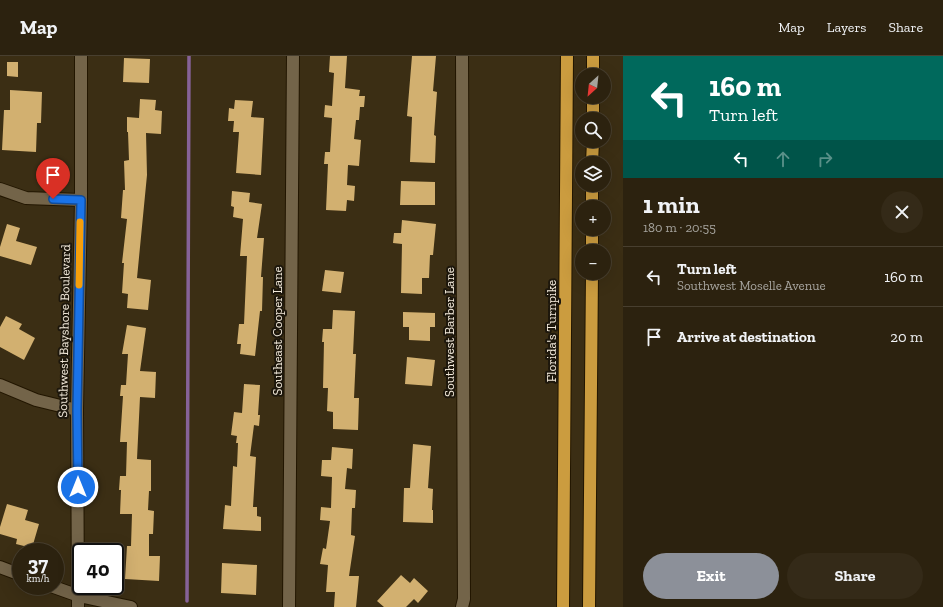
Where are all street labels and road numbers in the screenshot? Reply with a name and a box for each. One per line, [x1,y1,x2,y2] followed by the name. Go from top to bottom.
[55,244,73,418] street label: Southwest Bayshore Boulevard
[270,267,285,395] street label: Southeast Cooper Lane
[442,267,457,397] street label: Southwest Barber Lane
[544,280,559,382] street label: Florida's Turnpike

